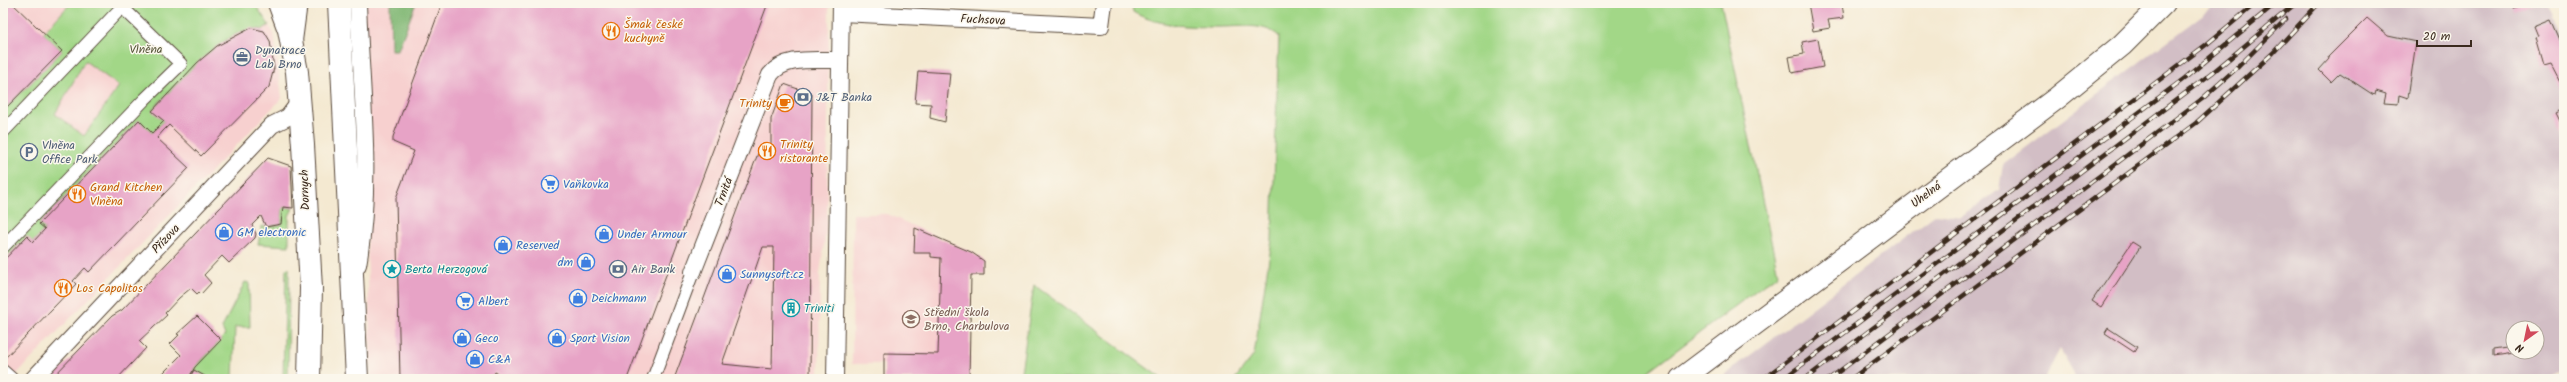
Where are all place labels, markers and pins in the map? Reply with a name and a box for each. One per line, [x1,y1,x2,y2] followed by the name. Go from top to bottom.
[624,15,683,48] place label: Šmak české kuchyně
[601,21,621,41] restaurant icon: Šmak české kuchyně
[255,41,306,74] place label: Dynatrace Lab Brno
[232,47,252,67] office icon: Dynatrace Lab Brno
[793,87,813,107] bank icon: J&T Banka
[816,88,873,107] place label: J&T Banka
[775,93,795,113] cafe icon: Trinity
[739,94,772,113] place label: Trinity
[780,135,829,168] place label: Trinity ristorante
[42,136,98,169] place label: Vlněna Office Park
[757,141,777,161] restaurant icon: Trinity ristorante
[19,142,39,162] parking icon: Vlněna Office Park
[540,174,560,194] supermarket icon: Vaňkovka
[563,175,609,194] place label: Vaňkovka
[90,178,162,211] place label: Grand Kitchen Vlněna
[67,184,87,204] restaurant icon: Grand Kitchen Vlněna
[214,222,234,242] shop icon: GM electronic
[237,223,306,242] place label: GM electronic
[594,224,614,244] shop icon: Under Armour
[617,225,688,244] place label: Under Armour
[493,235,513,255] shop icon: Reserved
[516,236,560,255] place label: Reserved
[576,252,596,272] shop icon: dm
[557,253,573,272] place label: dm
[382,259,402,279] place icon: Berta Herzogová
[608,259,628,279] bank icon: Air Bank
[405,260,488,279] place label: Berta Herzogová
[631,260,676,279] place label: Air Bank
[717,264,737,284] shop icon: Sunnysoft.cz
[740,265,804,284] place label: Sunnysoft.cz
[53,278,73,298] restaurant icon: Los Capolitos
[76,279,143,298] place label: Los Capolitos
[568,288,588,308] shop icon: Deichmann
[591,289,647,308] place label: Deichmann
[455,291,475,311] supermarket icon: Albert
[478,292,509,311] place label: Albert
[781,298,801,318] building icon: Triniti
[804,299,835,318] place label: Triniti
[924,303,1010,336] place label: Střední škola Brno, Charbulova
[901,309,921,329] school or university icon: Střední škola Brno, Charbulova
[452,328,472,348] shop icon: Geco
[547,328,567,348] shop icon: Sport Vision
[475,329,499,348] place label: Geco
[570,329,630,348] place label: Sport Vision
[465,349,485,369] shop icon: C&A
[488,350,511,369] place label: C&A

